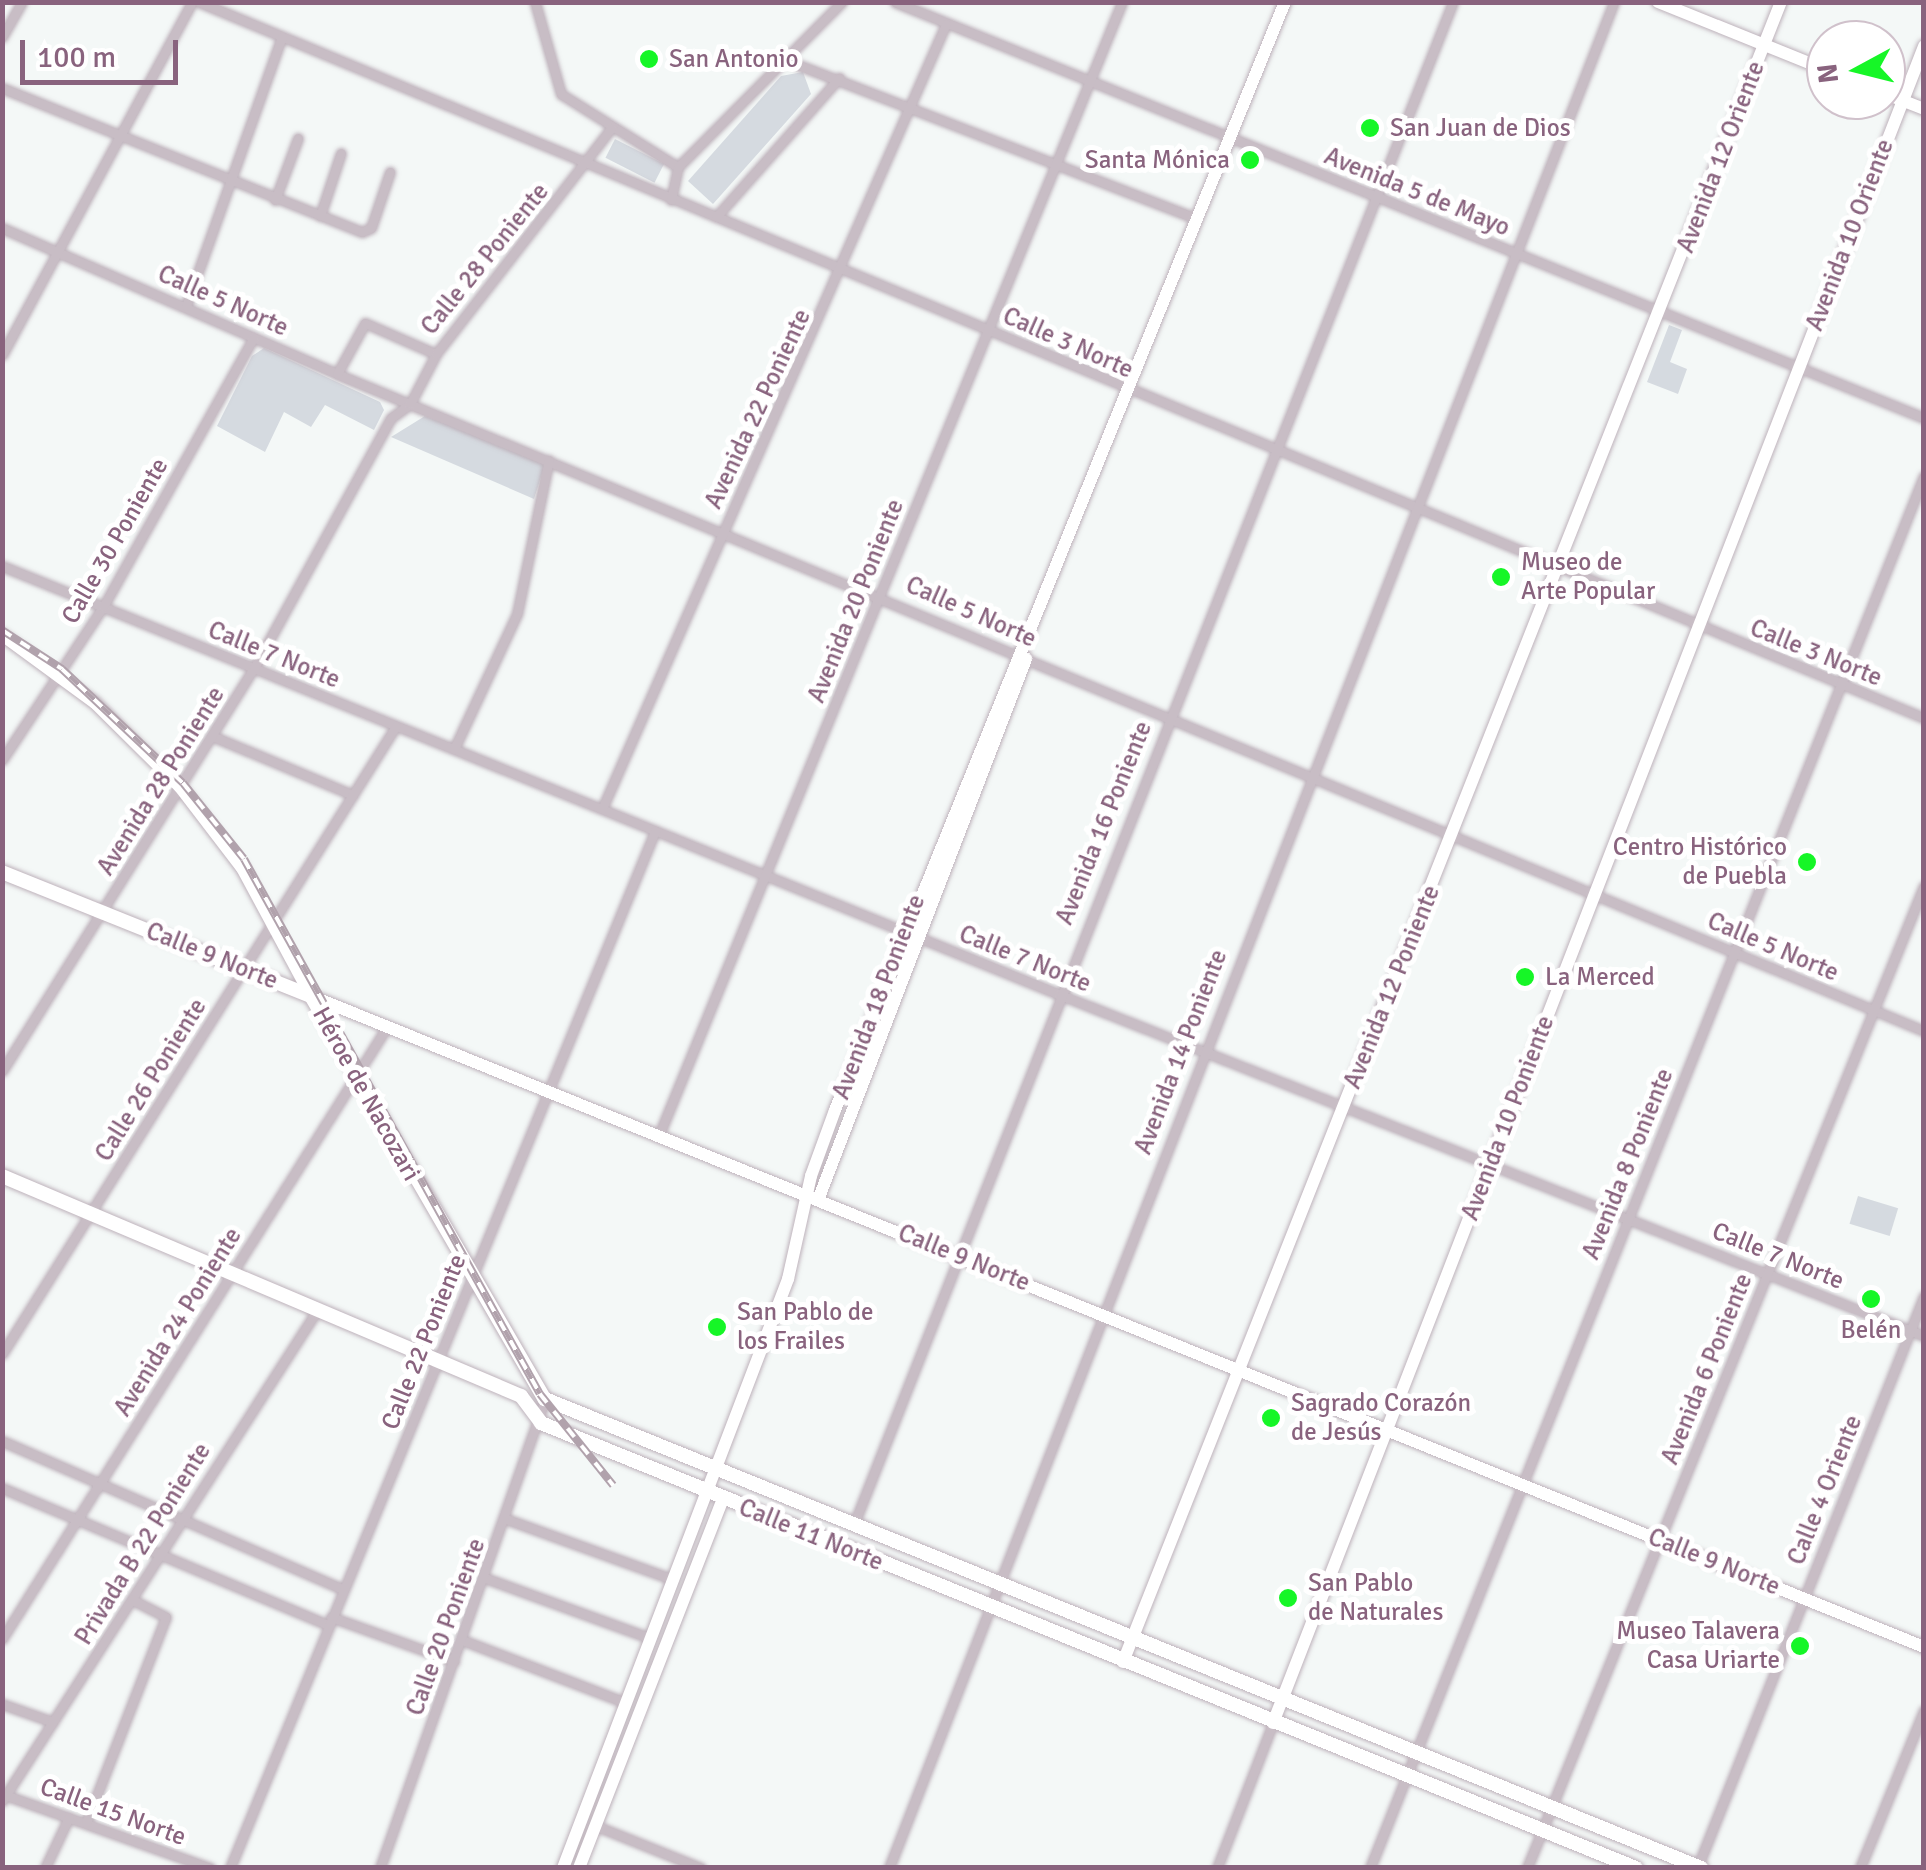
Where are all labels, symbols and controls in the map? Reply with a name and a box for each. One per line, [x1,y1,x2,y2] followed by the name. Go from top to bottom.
[25,20,182,82] scale bar
[1806,20,1906,120] north arrow
[37,39,116,76] text: 100 m
[669,44,799,74] place label: San Antonio
[638,48,660,70] marker: San Antonio
[1671,57,1771,257] street label: Avenida 12 Oriente
[1810,62,1846,85] text: N
[1390,113,1571,143] place label: San Juan de Dios
[1359,117,1381,139] marker: San Juan de Dios
[1800,135,1900,335] street label: Avenida 10 Oriente
[1320,141,1514,243] street label: Avenida 5 de Mayo
[1085,145,1230,175] place label: Santa Mónica
[1239,149,1261,171] marker: Santa Mónica
[415,177,555,341] street label: Calle 28 Poniente
[153,259,293,343] street label: Calle 5 Norte
[998,301,1138,385] street label: Calle 3 Norte
[699,304,817,514] street label: Avenida 22 Poniente
[55,453,175,629] street label: Calle 30 Poniente
[801,495,911,707] street label: Avenida 20 Poniente
[1521,548,1655,607] place label: Museo de Arte Popular
[1490,566,1512,588] marker: Museo de Arte Popular
[901,570,1041,654] street label: Calle 5 Norte
[1746,613,1886,693] street label: Calle 3 Norte
[204,615,344,695] street label: Calle 7 Norte
[91,681,231,881] street label: Avenida 28 Poniente
[1049,717,1159,929] street label: Avenida 16 Poniente
[1613,833,1787,892] place label: Centro Histórico de Puebla
[1796,851,1818,873] marker: Centro Histórico de Puebla
[1337,881,1447,1093] street label: Avenida 12 Poniente
[826,890,932,1104] street label: Avenida 18 Poniente
[1703,906,1843,988] street label: Calle 5 Norte
[142,916,282,996] street label: Calle 9 Norte
[955,919,1095,999] street label: Calle 7 Norte
[1128,945,1234,1159] street label: Avenida 14 Poniente
[1545,962,1655,992] place label: La Merced
[1514,966,1536,988] marker: La Merced
[89,993,213,1167] street label: Calle 26 Poniente
[306,1002,426,1186] street label: Héroe de Nacozari
[1455,1011,1561,1225] street label: Avenida 10 Poniente
[1576,1064,1680,1264] street label: Avenida 8 Poniente
[1708,1216,1848,1296] street label: Calle 7 Norte
[894,1218,1034,1298] street label: Calle 9 Norte
[108,1222,248,1422] street label: Avenida 24 Poniente
[375,1250,473,1434] street label: Calle 22 Poniente
[1655,1269,1759,1469] street label: Avenida 6 Poniente
[1860,1288,1882,1310] marker: Belén
[737,1298,874,1357] place label: San Pablo de los Frailes
[1841,1315,1901,1345] place label: Belén
[706,1316,728,1338] marker: San Pablo de los Frailes
[1291,1389,1471,1448] place label: Sagrado Corazón de Jesús
[1260,1407,1282,1429] marker: Sagrado Corazón de Jesús
[1781,1411,1869,1569] street label: Calle 4 Oriente
[69,1437,217,1651] street label: Privada B 22 Poniente
[734,1492,888,1578] street label: Calle 11 Norte
[1644,1522,1784,1602] street label: Calle 9 Norte
[400,1534,492,1720] street label: Calle 20 Poniente
[1308,1569,1443,1628] place label: San Pablo de Naturales
[1277,1587,1299,1609] marker: San Pablo de Naturales
[1616,1617,1780,1676] place label: Museo Talavera Casa Uriarte
[1789,1635,1811,1657] marker: Museo Talavera Casa Uriarte
[36,1772,190,1852] street label: Calle 15 Norte

